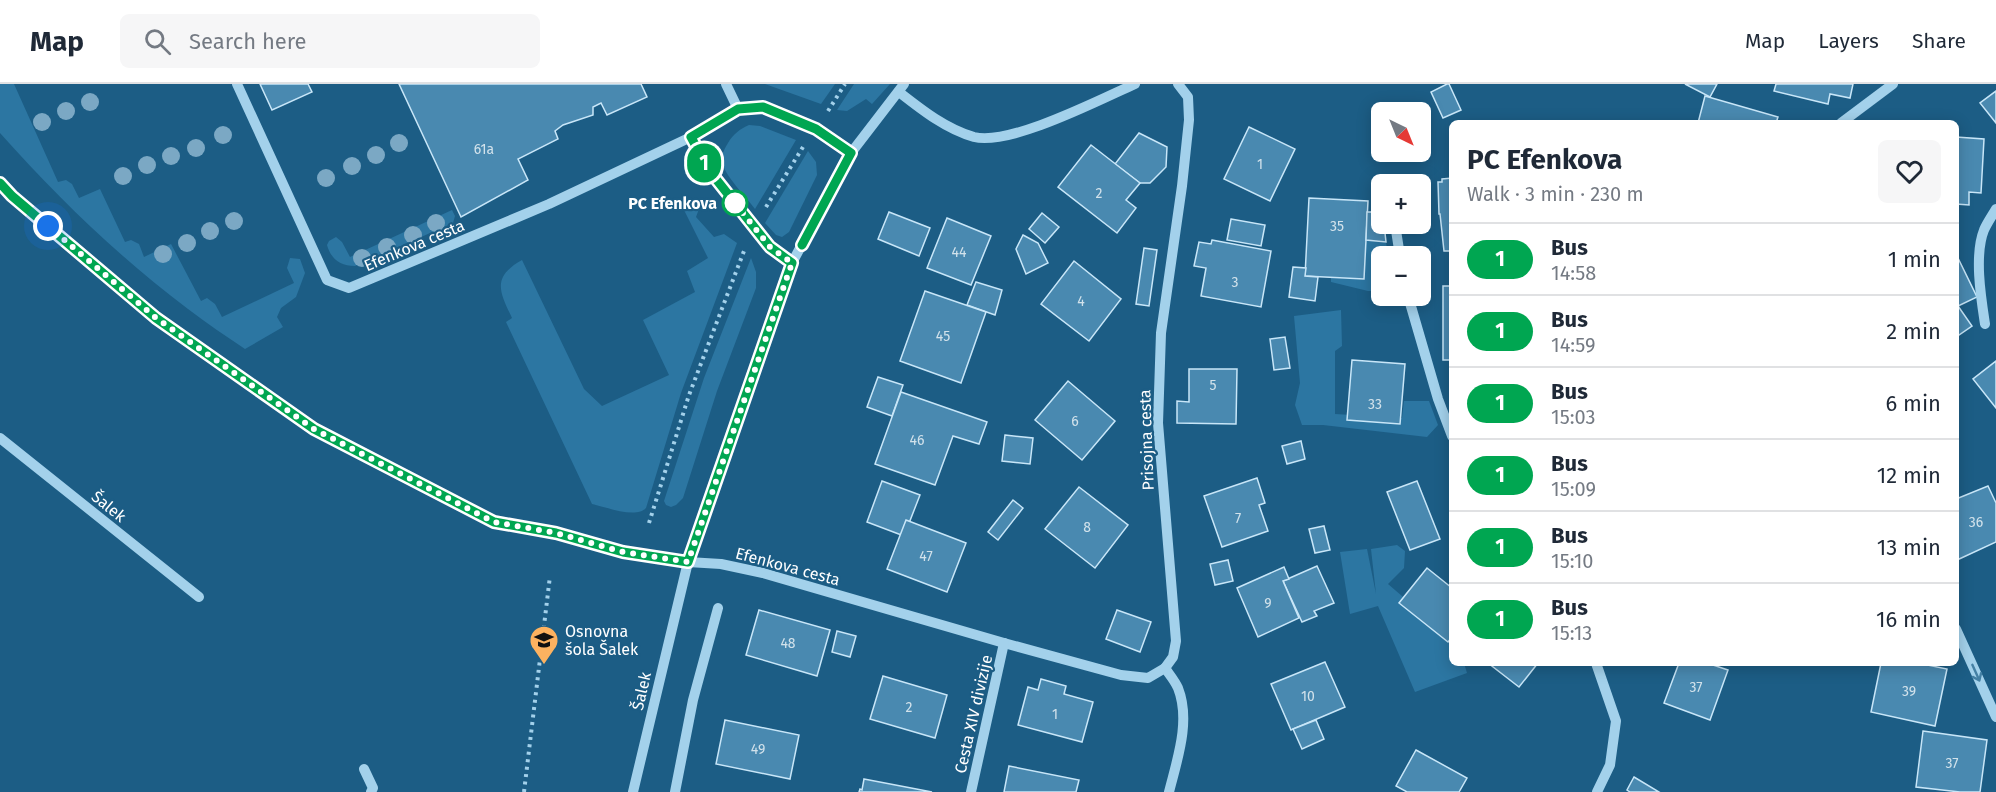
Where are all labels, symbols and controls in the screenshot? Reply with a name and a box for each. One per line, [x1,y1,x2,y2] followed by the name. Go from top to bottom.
[120,14,540,68] search box
[30,25,84,58] text: Map
[141,25,174,58] icon: search
[189,28,307,55] text: Search here
[1745,28,1785,54] text: Map
[1818,28,1879,54] text: Layers
[1912,28,1966,54] text: Share
[1371,102,1431,162] north arrow
[1371,102,1431,306] map controls
[1878,140,1941,203] button: heart
[474,141,494,158] house number: 61a
[1467,143,1622,176] text: PC Efenkova
[684,144,724,182] line badge: 1
[699,150,709,176] text: 1
[1257,156,1263,173] house number: 1
[1371,174,1431,234] button: +
[1467,182,1644,206] text: Walk · 3 min · 230 m
[1096,185,1103,202] house number: 2
[722,190,748,216] marker: PC Efenkova
[628,194,717,213] place label: PC Efenkova
[33,211,63,241] your location
[361,216,467,275] street label: Efenkova cesta
[1330,218,1344,235] house number: 35
[1551,234,1588,261] text: Bus
[952,244,967,261] house number: 44
[1371,246,1431,306] button: −
[1495,246,1505,272] text: 1
[1888,246,1941,273] text: 1 min
[1551,261,1596,285] text: 14:58
[1232,274,1239,291] house number: 3
[1077,293,1085,310] house number: 4
[1551,306,1588,333] text: Bus
[1495,318,1505,344] text: 1
[1886,318,1941,345] text: 2 min
[936,328,950,345] house number: 45
[1551,333,1595,357] text: 14:59
[1209,377,1217,394] house number: 5
[1551,378,1588,405] text: Bus
[1135,389,1158,491] street label: Prisojna cesta
[1495,390,1505,416] text: 1
[1885,390,1941,417] text: 6 min
[1368,396,1382,413] house number: 33
[1551,405,1595,429] text: 15:03
[1071,413,1079,430] house number: 6
[910,432,924,449] house number: 46
[1551,450,1588,477] text: Bus
[1495,462,1505,488] text: 1
[1877,462,1941,489] text: 12 min
[1551,477,1596,501] text: 15:09
[88,486,131,526] street label: Šalek
[1235,510,1241,527] house number: 7
[1969,514,1983,531] house number: 36
[1083,519,1091,536] house number: 8
[1551,522,1588,549] text: Bus
[1495,534,1505,560] text: 1
[1877,534,1941,561] text: 13 min
[734,543,842,590] street label: Efenkova cesta
[919,548,933,565] house number: 47
[1551,549,1594,573] text: 15:10
[1551,594,1588,621] text: Bus
[1264,595,1272,612] house number: 9
[1495,606,1505,632] text: 1
[1876,606,1941,633] text: 16 min
[1551,621,1592,645] text: 15:13
[565,622,639,659] place label: Osnovna šola Šalek
[528,624,560,666] school or university icon: Osnovna šola Šalek
[780,635,796,652] house number: 48
[951,653,996,775] street label: Cesta XIV divizije
[1971,663,1982,681] one-way arrow
[627,669,655,712] street label: Šalek
[1689,679,1703,696] house number: 37
[1902,683,1916,700] house number: 39
[1301,688,1315,705] house number: 10
[906,699,913,716] house number: 2
[1052,706,1058,723] house number: 1
[751,741,765,758] house number: 49
[1945,755,1959,772] house number: 37

